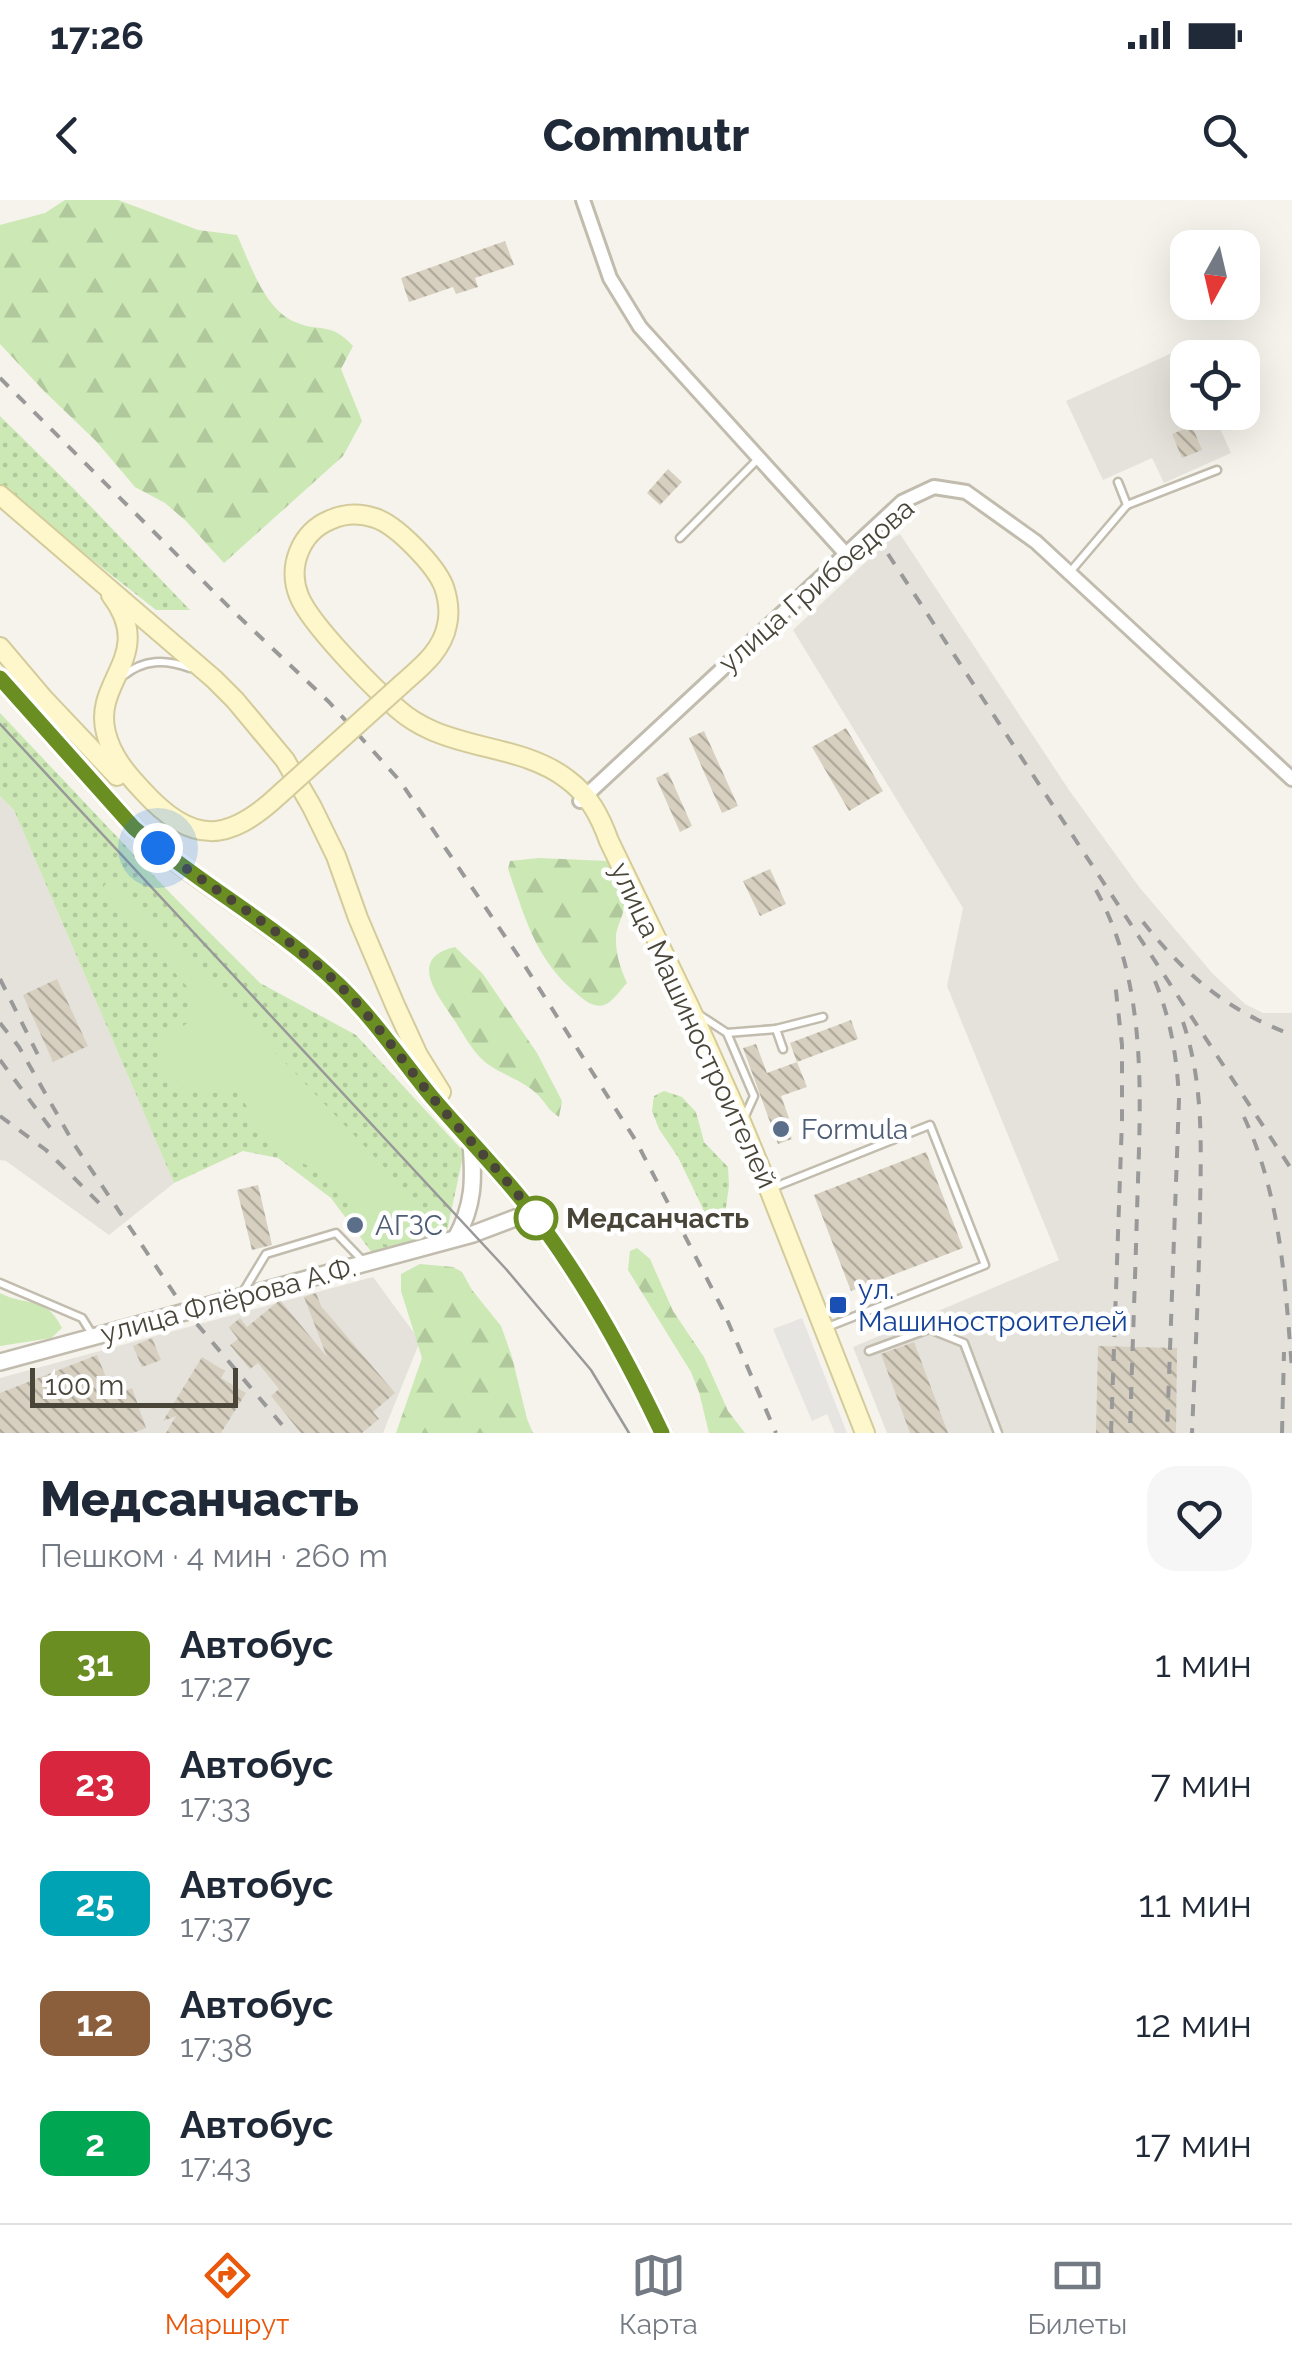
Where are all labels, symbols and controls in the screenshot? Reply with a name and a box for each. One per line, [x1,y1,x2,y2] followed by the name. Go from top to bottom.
[50,13,144,58] text: 17:26
[40,108,95,163] icon: back
[1197,108,1252,163] icon: search
[543,109,749,162] text: Commutr
[1170,230,1260,320] north arrow
[1170,230,1260,430] map controls
[1170,340,1260,430] button: locate
[712,492,921,679] street label: улица Грибоедова
[133,823,183,873] your location
[603,857,784,1194] street label: улица Машиностроителей
[801,1113,908,1146] place label: Formula
[770,1118,792,1140] marker: Formula
[515,1197,557,1239] marker: Медсанчасть
[566,1202,749,1235] place label: Медсанчасть
[375,1209,443,1242] place label: АГЗС
[344,1214,366,1236] marker: АГЗС
[97,1251,359,1350] street label: улица Флёрова А.Ф.
[858,1273,1128,1338] place label: ул. Машиностроителей
[827,1294,849,1316] marker: ул. Машиностроителей
[30,1363,238,1408] scale bar
[45,1369,124,1402] text: 100 m
[1147,1466,1252,1571] button: heart
[40,1471,359,1527] text: Медсанчасть
[40,1537,388,1574] text: Пешком · 4 мин · 260 m
[180,1622,334,1667] text: Автобус
[1155,1641,1252,1686] text: 1 мин
[77,1643,113,1684] text: 31
[180,1667,250,1704] text: 17:27
[180,1742,334,1787] text: Автобус
[1151,1761,1252,1806] text: 7 мин
[75,1763,115,1804] text: 23
[180,1787,251,1824] text: 17:33
[180,1862,334,1907] text: Автобус
[1138,1881,1252,1926] text: 11 мин
[75,1883,115,1924] text: 25
[180,1907,251,1944] text: 17:37
[180,1982,334,2027] text: Автобус
[1135,2001,1252,2046] text: 12 мин
[76,2003,114,2044] text: 12
[180,2027,253,2064] text: 17:38
[180,2102,334,2147] text: Автобус
[1135,2121,1252,2166] text: 17 мин
[85,2123,105,2164] text: 2
[180,2147,251,2184] text: 17:43
[165,2248,289,2341] tab: Маршрут
[619,2248,698,2341] tab: Карта
[1028,2248,1127,2341] tab: Билеты

